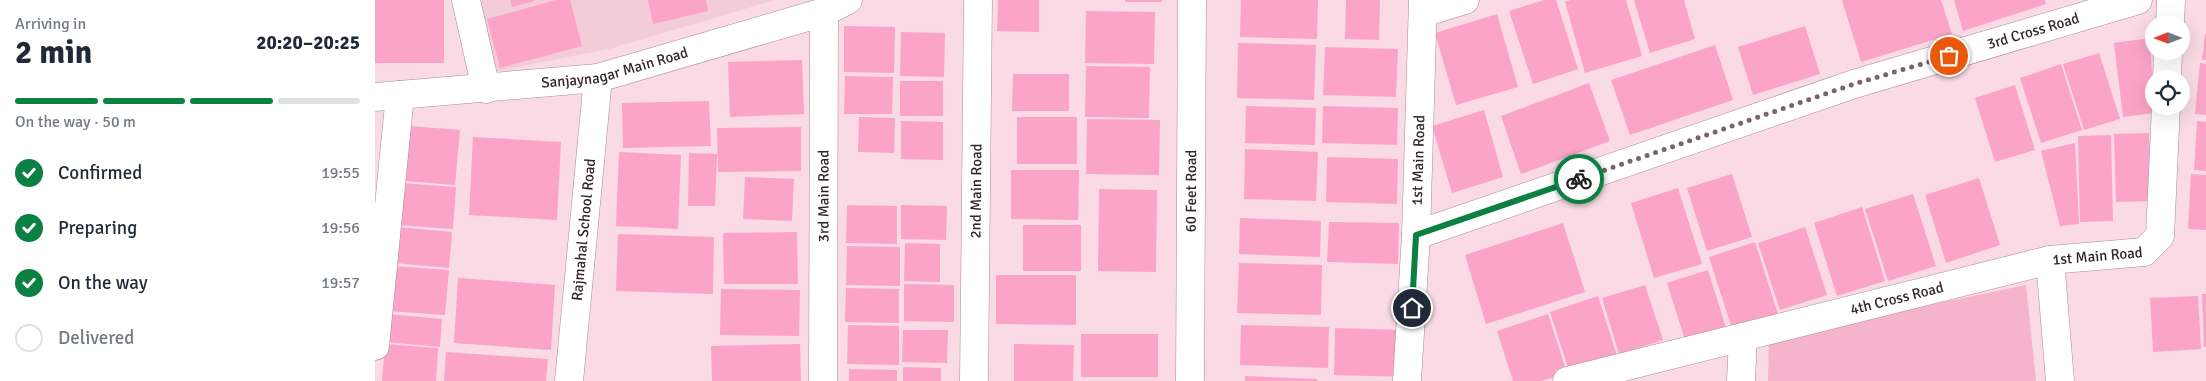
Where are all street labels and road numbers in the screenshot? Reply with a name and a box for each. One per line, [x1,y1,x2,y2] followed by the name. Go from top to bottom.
[1985,9,2081,53] street label: 3rd Cross Road
[540,43,690,92] street label: Sanjaynagar Main Road
[1408,115,1429,206] street label: 1st Main Road
[966,143,985,239] street label: 2nd Main Road
[814,150,833,242] street label: 3rd Main Road
[1182,150,1200,232] street label: 60 Feet Road
[568,158,599,302] street label: Rajmahal School Road
[2051,243,2143,269] street label: 1st Main Road
[1848,278,1945,319] street label: 4th Cross Road

